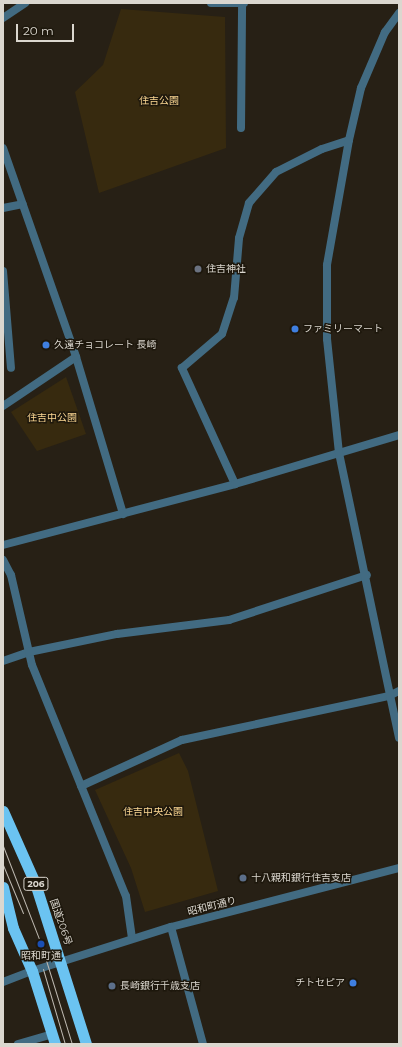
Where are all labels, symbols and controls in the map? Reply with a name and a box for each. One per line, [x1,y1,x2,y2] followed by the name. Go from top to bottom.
[18,16,76,42] scale bar
[23,23,54,38] text: 20 m
[139,95,179,107] park label: 住吉公園
[206,263,246,275] place label: 住吉神社
[193,264,203,274] marker: 住吉神社
[303,323,383,335] place label: ファミリーマート
[290,324,300,334] marker: ファミリーマート
[54,339,157,351] place label: 久遠チョコレート 長崎
[41,340,51,350] marker: 久遠チョコレート 長崎
[27,412,77,424] park label: 住吉中公園
[123,806,183,818] park label: 住吉中央公園
[251,872,351,884] place label: 十八親和銀行住吉支店
[238,873,248,883] marker: 十八親和銀行住吉支店
[23,877,49,891] road number: 206
[186,894,238,918] street label: 昭和町通り
[47,897,75,947] street label: 国道206号
[36,939,46,949] marker: 昭和町通
[21,950,61,962] place label: 昭和町通
[295,977,345,989] place label: チトセピア
[348,978,358,988] marker: チトセピア
[120,980,200,992] place label: 長崎銀行千歳支店
[107,981,117,991] marker: 長崎銀行千歳支店

